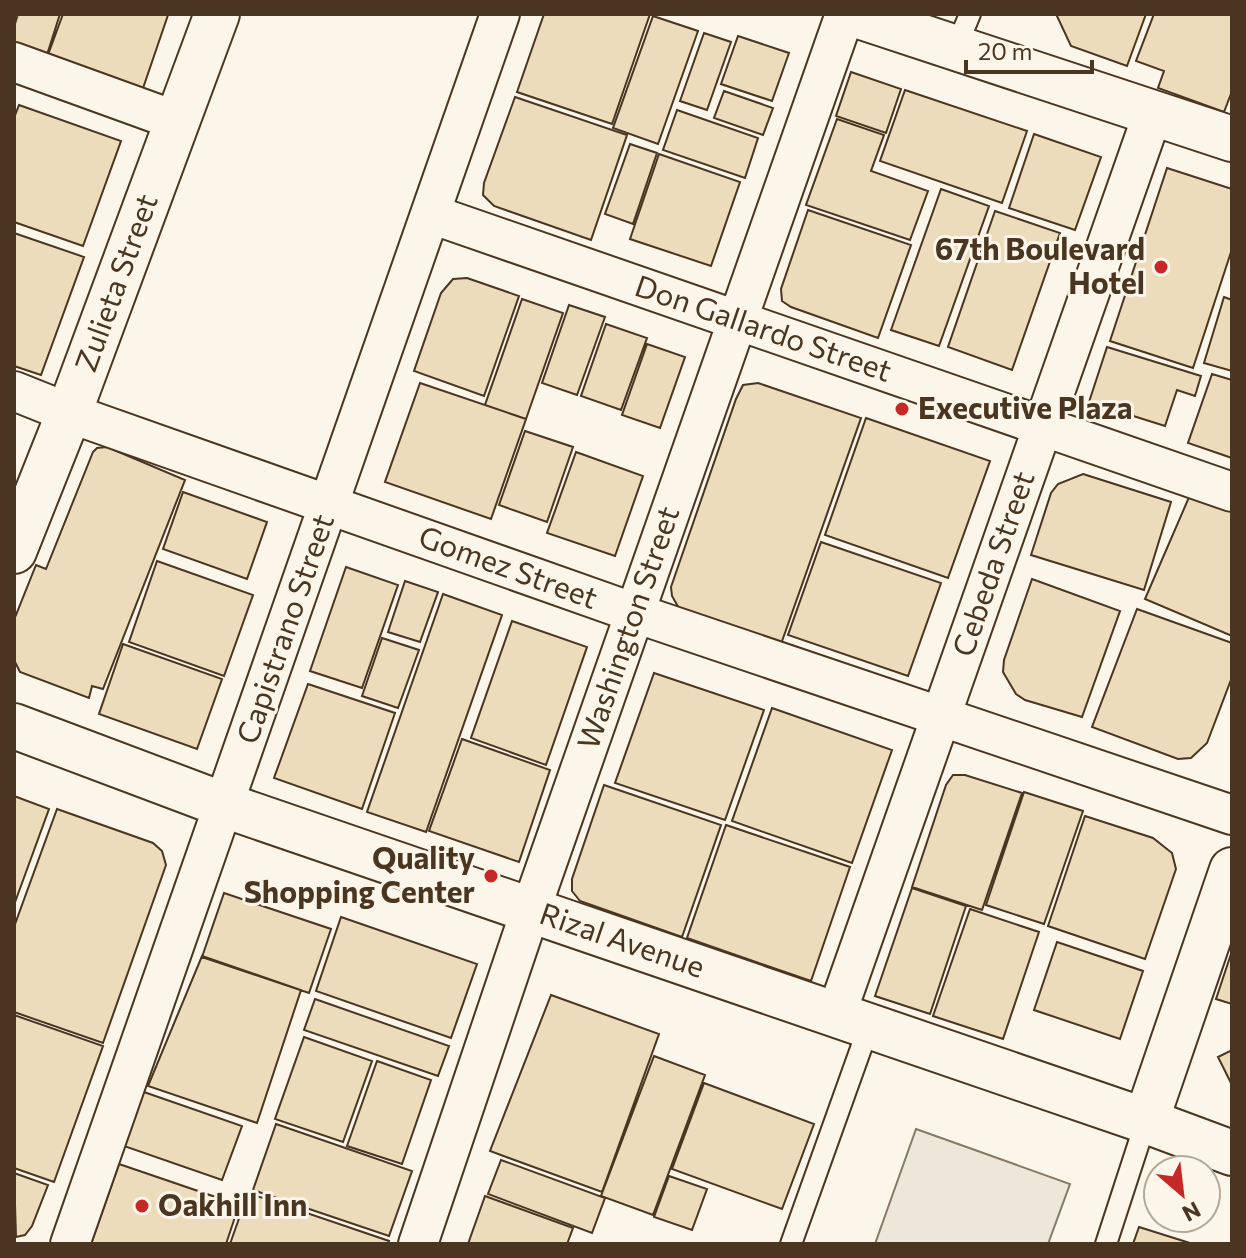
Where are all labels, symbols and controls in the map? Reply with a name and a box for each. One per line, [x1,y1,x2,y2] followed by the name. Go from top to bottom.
[966,24,1092,74] scale bar
[978,36,1032,65] text: 20 m
[65,188,164,376] street label: Zulieta Street
[935,229,1145,300] place label: 67th Boulevard Hotel
[1152,258,1170,276] marker: 67th Boulevard Hotel
[631,265,897,388] street label: Don Gallardo Street
[918,388,1133,425] place label: Executive Plaza
[893,400,911,418] marker: Executive Plaza
[943,466,1041,661] street label: Cebeda Street
[568,501,686,754] street label: Washington Street
[227,508,340,748] street label: Capistrano Street
[414,516,603,615] street label: Gomez Street
[244,838,476,909] place label: Quality Shopping Center
[482,867,500,885] marker: Quality Shopping Center
[536,893,710,984] street label: Rizal Avenue
[1142,1154,1222,1234] north arrow
[158,1185,307,1222] place label: Oakhill Inn
[1178,1196,1205,1228] text: N
[133,1197,151,1215] marker: Oakhill Inn

